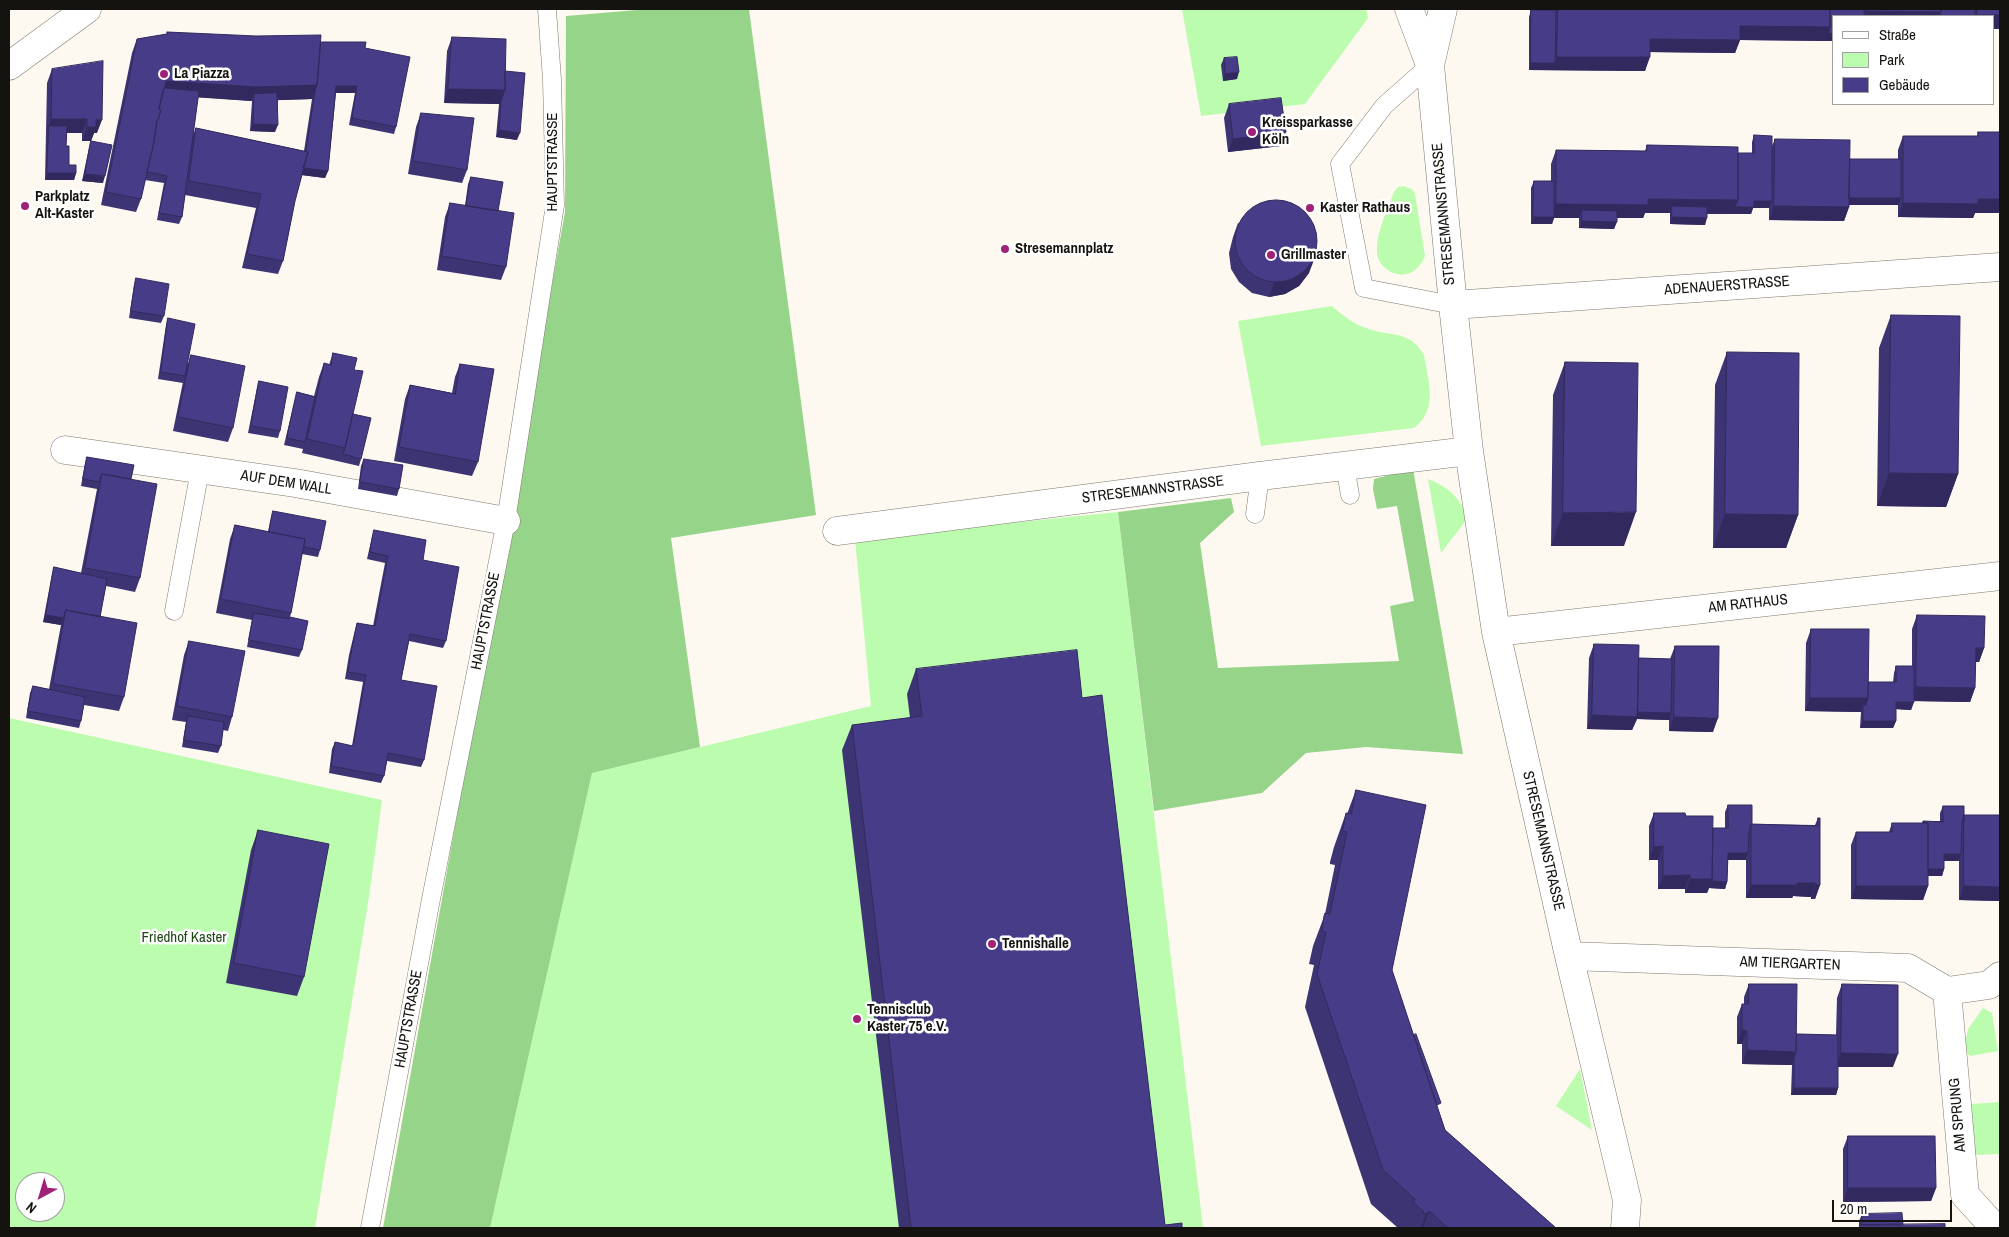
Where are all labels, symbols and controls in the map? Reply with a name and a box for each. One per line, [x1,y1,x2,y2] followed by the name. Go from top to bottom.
[1832,15,1994,105] legend
[1879,24,1916,45] text: Straße
[1879,49,1904,70] text: Park
[174,65,229,83] place label: La Piazza
[158,68,170,80] marker: La Piazza
[1879,74,1930,95] text: Gebäude
[544,112,562,212] street label: HAUPTSTRASSE
[1262,114,1353,149] place label: Kreissparkasse Köln
[1246,126,1258,138] marker: Kreissparkasse Köln
[1429,142,1459,286] street label: STRESEMANNSTRASSE
[35,188,94,223] place label: Parkplatz Alt-Kaster
[1320,199,1410,217] place label: Kaster Rathaus
[19,200,31,212] marker: Parkplatz Alt-Kaster
[1304,202,1316,214] marker: Kaster Rathaus
[1015,240,1113,258] place label: Stresemannplatz
[999,243,1011,255] marker: Stresemannplatz
[1281,246,1346,264] place label: Grillmaster
[1265,249,1277,261] marker: Grillmaster
[1664,273,1790,299] street label: ADENAUERSTRASSE
[239,467,333,499] street label: AUF DEM WALL
[1081,472,1225,508] street label: STRESEMANNSTRASSE
[468,571,504,671] street label: HAUPTSTRASSE
[1707,591,1789,617] street label: AM RATHAUS
[1518,769,1568,913] street label: STRESEMANNSTRASSE
[142,929,226,947] park label: Friedhof Kaster
[1002,935,1069,953] place label: Tennishalle
[986,938,998,950] marker: Tennishalle
[1739,953,1841,975] street label: AM TIERGARTEN
[392,969,426,1069] street label: HAUPTSTRASSE
[867,1001,947,1036] place label: Tennisclub Kaster 75 e.V.
[851,1013,863,1025] marker: Tennisclub Kaster 75 e.V.
[1946,1077,1970,1153] street label: AM SPRUNG
[15,1172,65,1222] north arrow
[1834,1190,1954,1222] scale bar
[22,1198,40,1217] text: N
[1840,1198,1867,1219] text: 20 m

